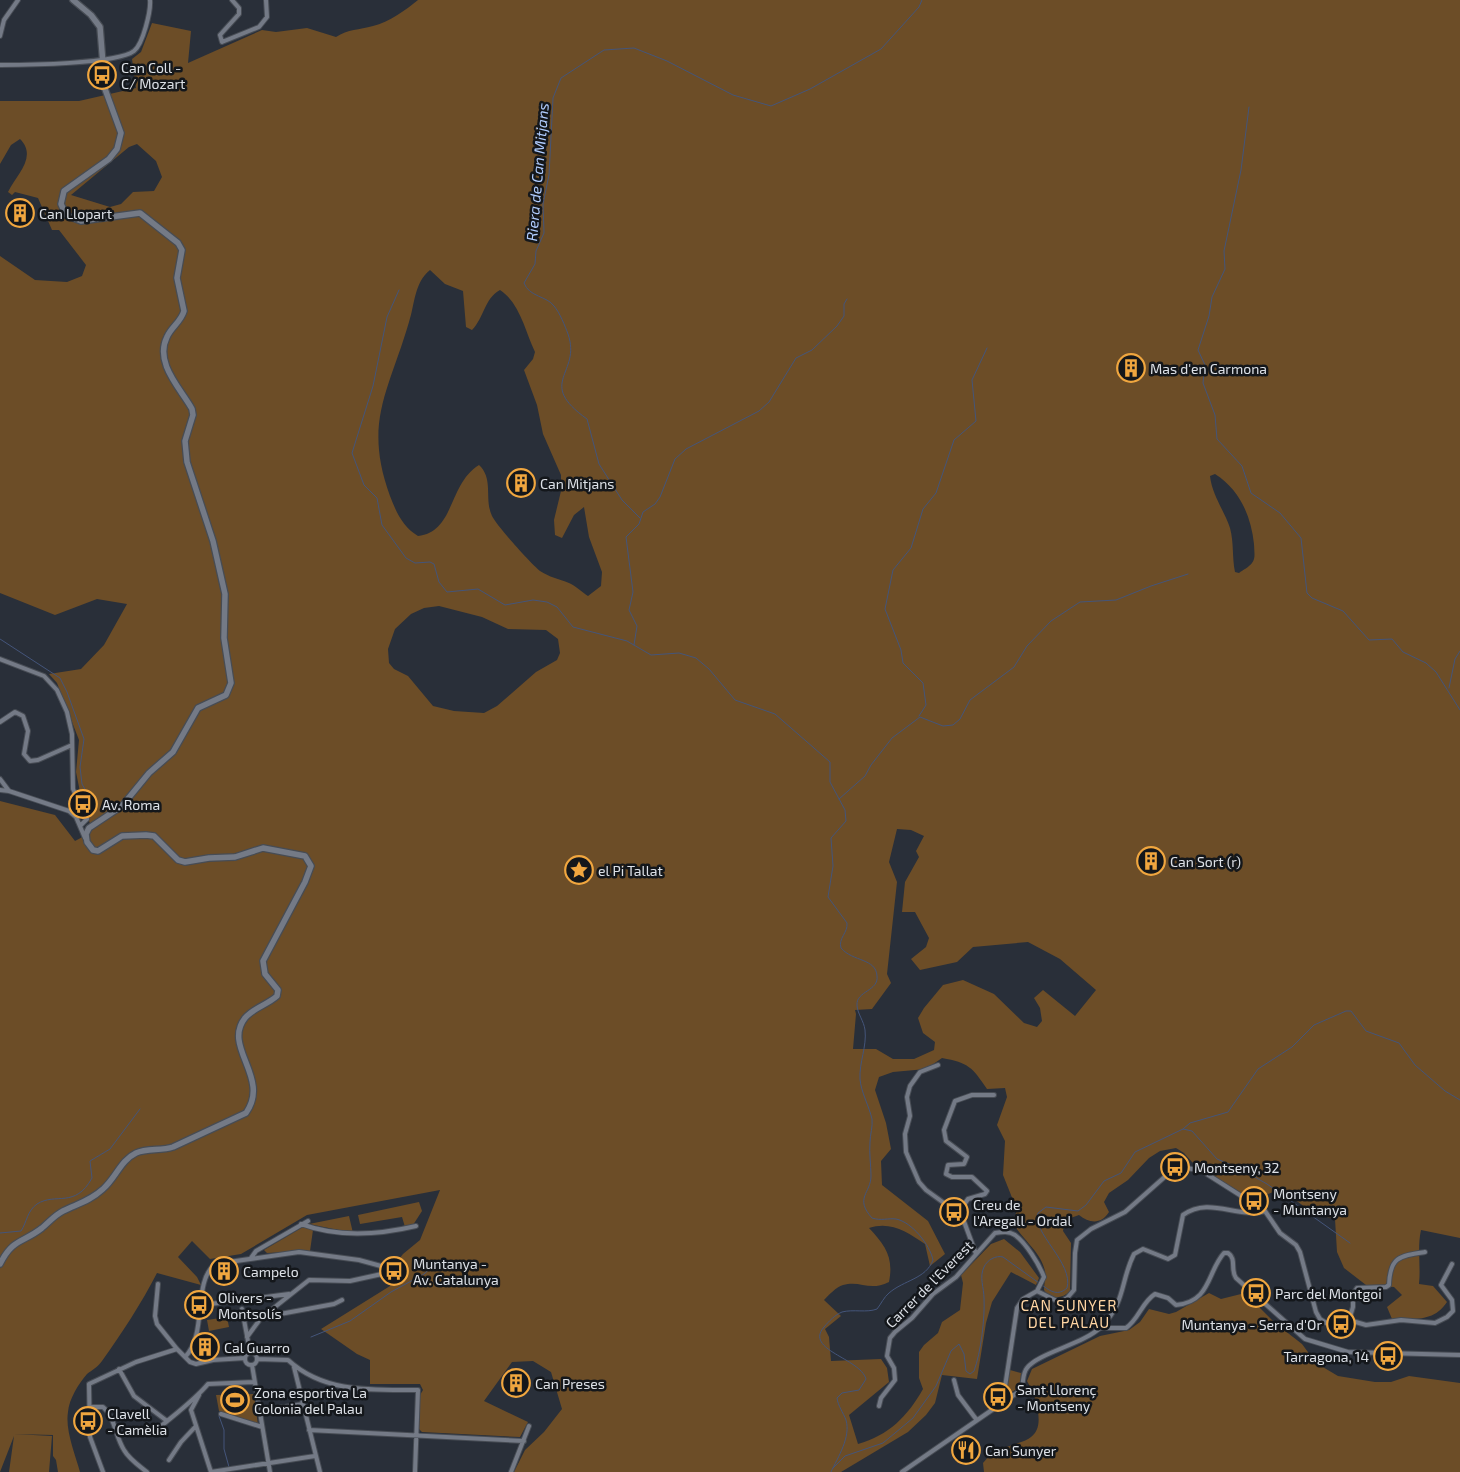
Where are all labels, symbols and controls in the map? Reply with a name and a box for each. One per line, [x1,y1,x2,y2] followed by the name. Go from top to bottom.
[121,59,185,92] place label: Can Coll - C/ Mozart
[87,60,117,90] bus stop icon: Can Coll - C/ Mozart
[522,102,553,242] water label: Riera de Can Mitjans
[5,198,35,228] building icon: Can Llopart
[39,205,112,222] place label: Can Llopart
[1116,353,1146,383] building icon: Mas d'en Carmona
[1150,360,1267,377] place label: Mas d'en Carmona
[506,468,536,498] building icon: Can Mitjans
[540,475,614,492] place label: Can Mitjans
[68,789,98,819] bus stop icon: Av. Roma
[102,796,160,813] place label: Av. Roma
[1136,846,1166,876] building icon: Can Sort (r)
[1170,853,1241,870] place label: Can Sort (r)
[564,855,594,885] place icon: el Pi Tallat
[598,862,663,879] place label: el Pi Tallat
[1160,1152,1190,1182] bus stop icon: Montseny, 32
[1194,1159,1280,1176] place label: Montseny, 32
[1273,1185,1347,1218] place label: Montseny - Muntanya
[1239,1186,1269,1216] bus stop icon: Montseny - Muntanya
[973,1196,1072,1229] place label: Creu de l'Aregall - Ordal
[939,1197,969,1227] bus stop icon: Creu de l'Aregall - Ordal
[882,1237,976,1331] street label: Carrer de l'Everest
[413,1255,499,1288] place label: Muntanya - Av. Catalunya
[209,1256,239,1286] building icon: Campelo
[379,1256,409,1286] bus stop icon: Muntanya - Av. Catalunya
[243,1263,299,1280] place label: Campelo
[1241,1278,1271,1308] bus stop icon: Parc del Montgoi
[1275,1285,1382,1302] place label: Parc del Montgoi
[218,1289,282,1322] place label: Olivers - Montsolís
[184,1290,214,1320] bus stop icon: Olivers - Montsolís
[1021,1296,1117,1331] district label: CAN SUNYER DEL PALAU
[1326,1309,1356,1339] bus stop icon: Muntanya - Serra d'Or
[1182,1316,1322,1333] place label: Muntanya - Serra d'Or
[190,1332,220,1362] building icon: Cal Guarro
[224,1339,290,1356] place label: Cal Guarro
[1373,1341,1403,1371] bus stop icon: Tarragona, 14
[1284,1348,1369,1365] place label: Tarragona, 14
[501,1368,531,1398] building icon: Can Preses
[535,1375,605,1392] place label: Can Preses
[1017,1381,1097,1414] place label: Sant Llorenç - Montseny
[983,1382,1013,1412] bus stop icon: Sant Llorenç - Montseny
[254,1384,367,1417] place label: Zona esportiva La Colonia del Palau
[220,1385,250,1415] sports icon: Zona esportiva La Colonia del Palau
[107,1405,167,1438] place label: Clavell - Camèlia
[73,1406,103,1436] bus stop icon: Clavell - Camèlia
[951,1435,981,1465] restaurant icon: Can Sunyer
[985,1442,1057,1459] place label: Can Sunyer

